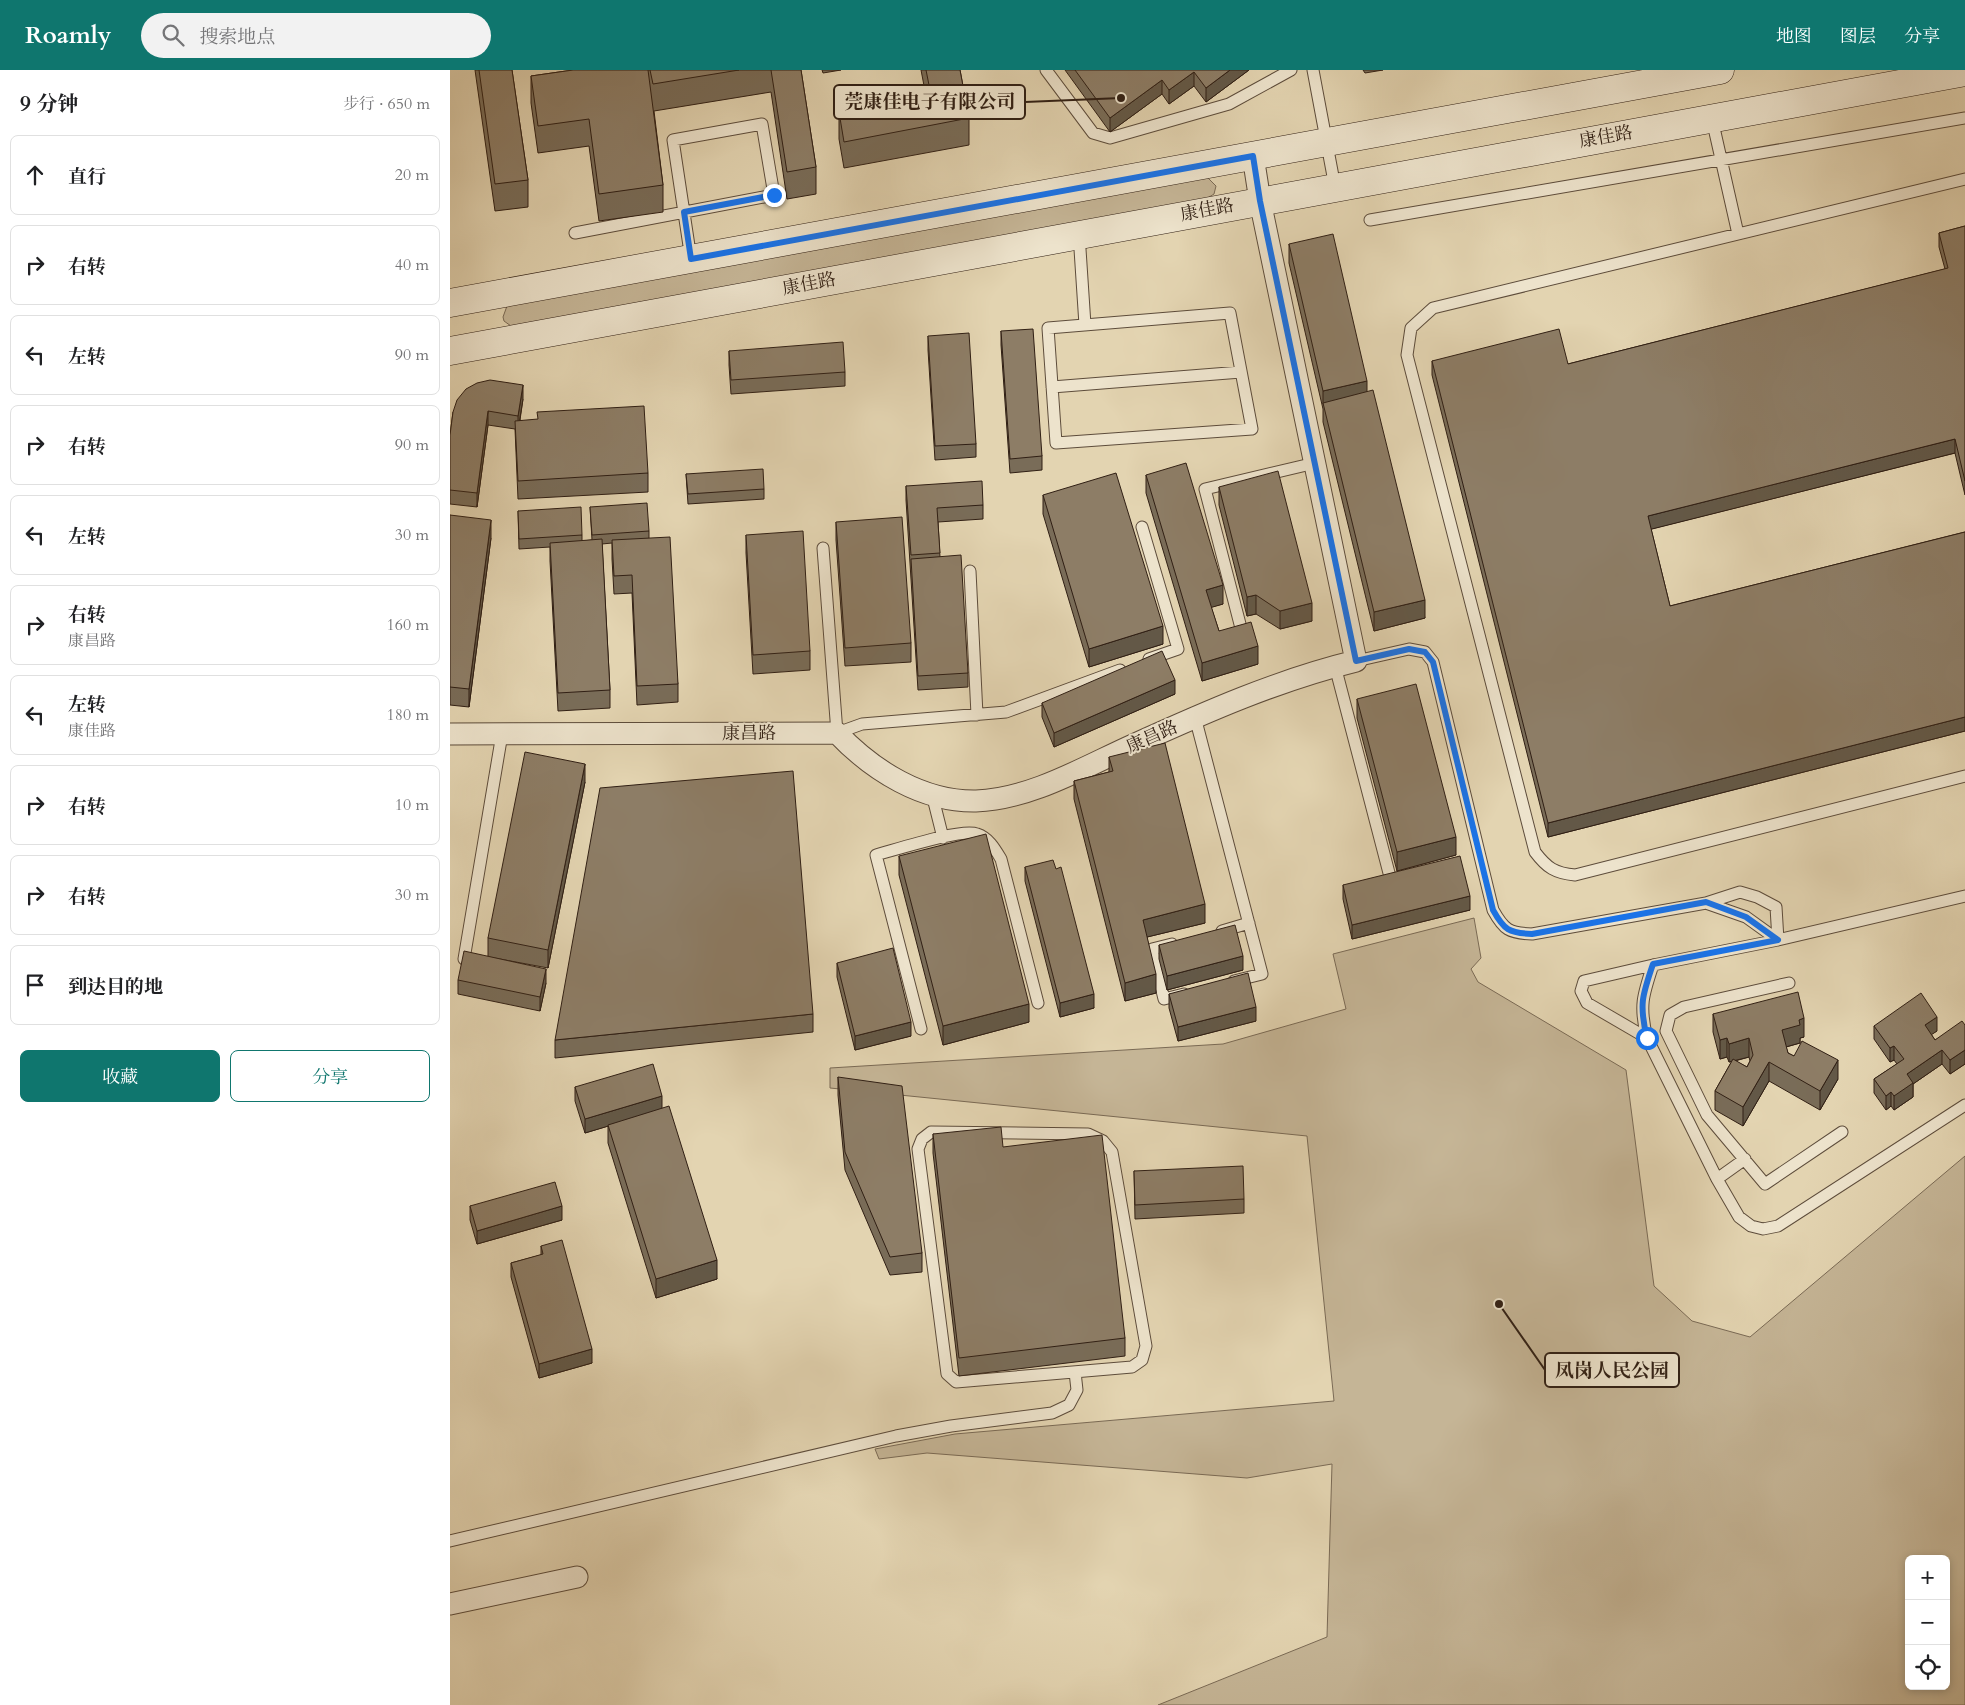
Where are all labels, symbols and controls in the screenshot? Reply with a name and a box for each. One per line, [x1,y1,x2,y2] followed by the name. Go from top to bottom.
[141,13,491,58] search box
[25,19,111,52] text: Roamly
[159,21,187,49] icon: search
[199,24,275,50] text: 搜索地点
[1776,24,1812,49] text: 地图
[1840,24,1876,49] text: 图层
[1904,24,1940,49] text: 分享
[834,85,1025,119] callout: 莞康佳电子有限公司
[844,89,1016,115] text: 莞康佳电子有限公司
[20,90,78,119] text: 9 分钟
[343,93,430,115] text: 步行 · 650 m
[1577,120,1635,154] street label: 康佳路
[21,161,49,189] icon: ahead
[68,164,106,190] text: 直行
[395,164,429,186] text: 20 m
[763,184,786,207] route end
[1178,193,1236,227] street label: 康佳路
[21,251,49,279] icon: right
[68,254,106,280] text: 右转
[395,254,429,276] text: 40 m
[780,267,838,301] street label: 康佳路
[21,341,49,369] icon: left
[68,344,106,370] text: 左转
[395,344,429,366] text: 90 m
[21,431,49,459] icon: right
[68,434,106,460] text: 右转
[395,434,429,456] text: 90 m
[21,521,49,549] icon: left
[68,524,106,550] text: 左转
[395,524,429,546] text: 30 m
[68,602,106,628] text: 右转
[21,611,49,639] icon: right
[387,614,429,636] text: 160 m
[68,630,116,652] text: 康昌路
[68,692,106,718] text: 左转
[21,701,49,729] icon: left
[387,704,429,726] text: 180 m
[1122,715,1182,759] street label: 康昌路
[68,720,116,742] text: 康佳路
[722,721,776,746] street label: 康昌路
[21,791,49,819] icon: right
[68,794,106,820] text: 右转
[395,794,429,816] text: 10 m
[21,881,49,909] icon: right
[68,884,106,910] text: 右转
[395,884,429,906] text: 30 m
[21,971,49,999] icon: arrive
[68,974,163,1000] text: 到达目的地
[1636,1027,1659,1050] route start
[20,1050,220,1102] button: 收藏
[230,1050,430,1102] button: 分享
[1545,1353,1679,1387] callout: 凤岗人民公园
[1555,1358,1669,1384] text: 凤岗人民公园
[1905,1555,1950,1690] map controls
[1905,1555,1950,1600] button: +
[1905,1600,1950,1645] button: −
[1905,1645,1950,1690] button: locate

